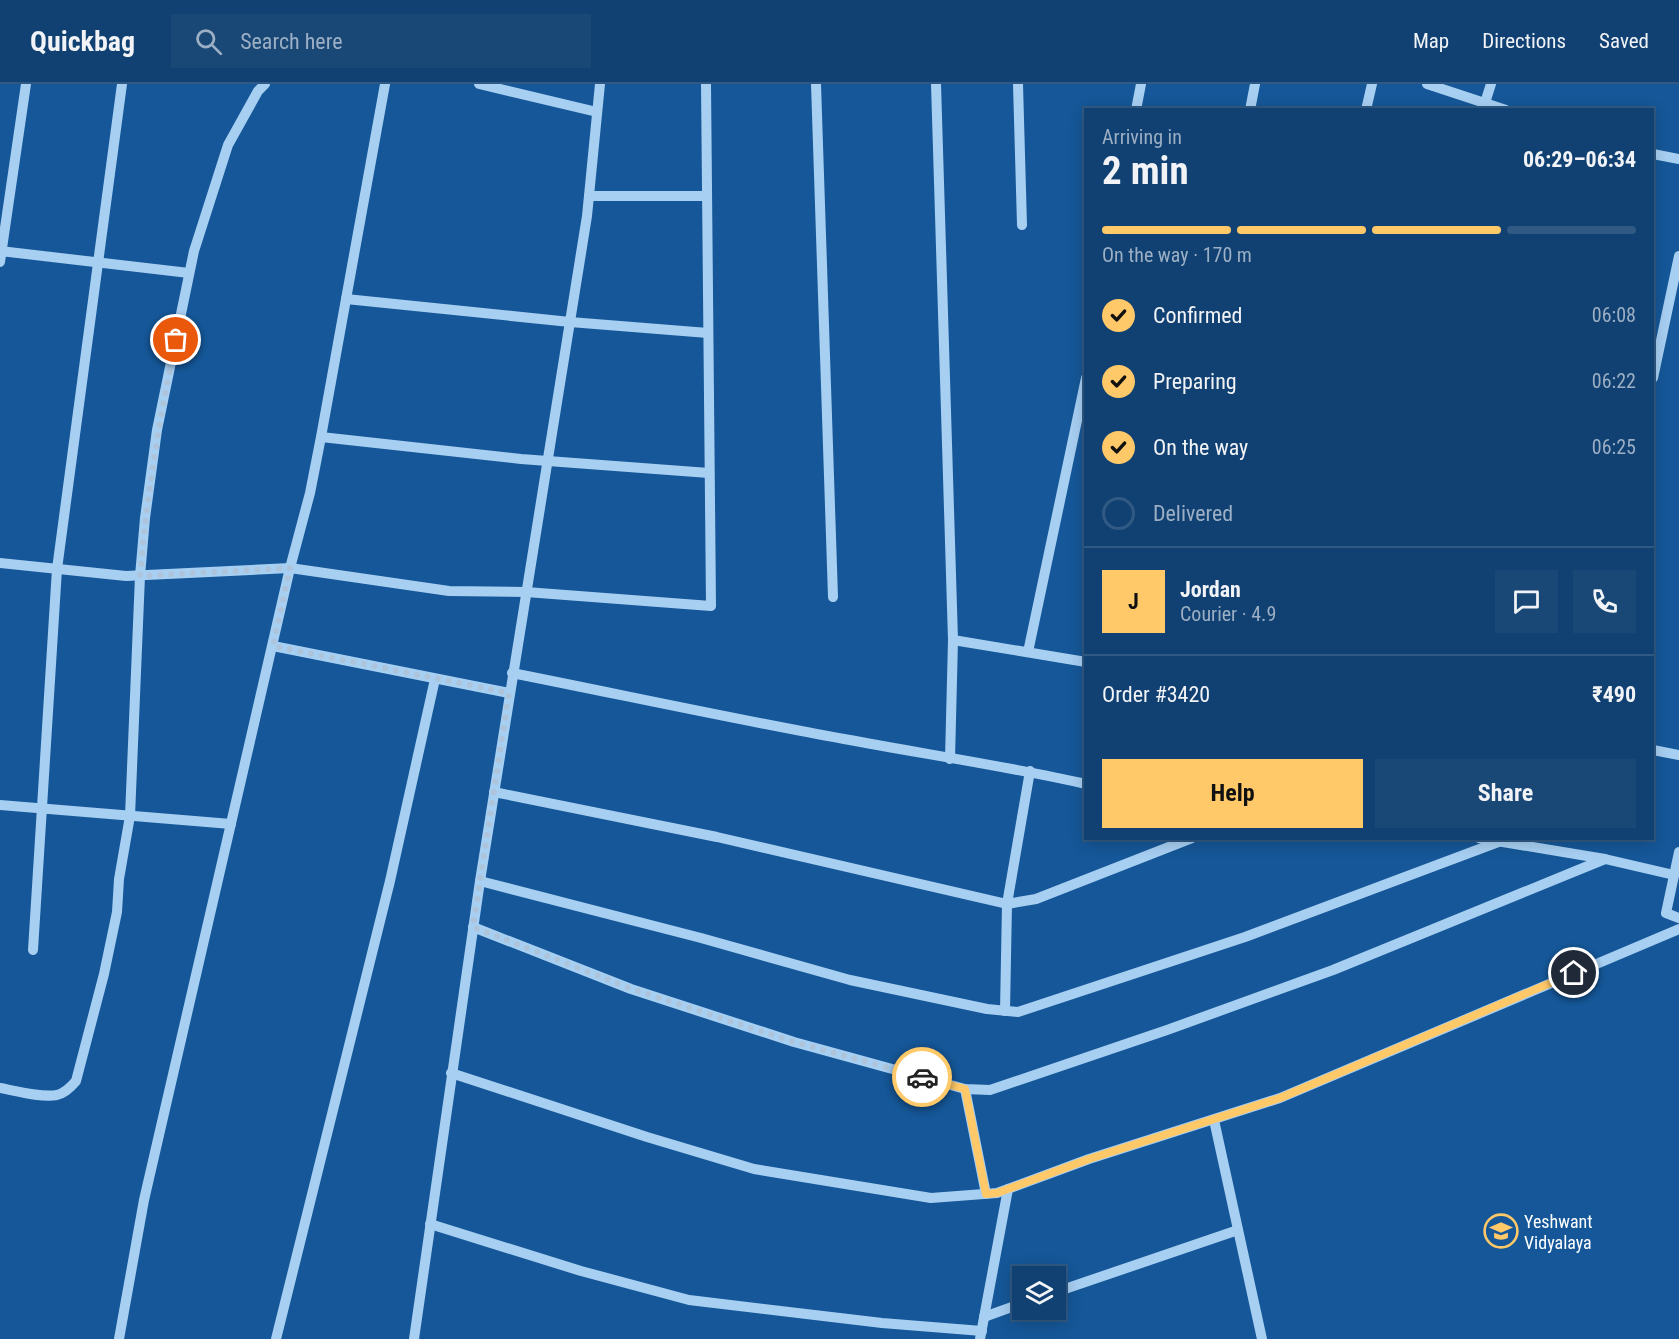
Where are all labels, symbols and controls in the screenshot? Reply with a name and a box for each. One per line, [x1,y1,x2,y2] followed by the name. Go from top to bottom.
[171,14,591,68] search box
[30,25,135,58] text: Quickbag
[192,25,225,58] icon: search
[240,29,342,54] text: Search here
[1413,29,1449,53] text: Map
[1482,29,1566,53] text: Directions
[1599,29,1649,53] text: Saved
[1102,125,1182,149] text: Arriving in
[1523,147,1636,172] text: 06:29–06:34
[1102,148,1189,194] text: 2 min
[1102,243,1252,267] text: On the way · 170 m
[1102,299,1135,332] icon: check
[1153,303,1242,328] text: Confirmed
[1592,303,1636,327] text: 06:08
[150,314,201,365] pin
[159,323,192,356] icon: bag
[1102,365,1135,398] icon: check
[1153,369,1237,394] text: Preparing
[1592,369,1636,393] text: 06:22
[1102,431,1135,464] icon: check
[1153,435,1248,460] text: On the way
[1592,435,1636,459] text: 06:25
[1153,501,1233,526] text: Delivered
[1495,570,1558,633] button: chat
[1573,570,1636,633] button: phone
[1180,577,1241,602] text: Jordan
[1128,589,1139,614] text: J
[1180,602,1276,626] text: Courier · 4.9
[1102,682,1210,707] text: Order #3420
[1592,682,1636,707] text: ₹490
[1102,759,1363,828] button: Help
[1375,759,1636,828] button: Share
[1548,947,1599,998] pin
[1557,956,1590,989] icon: home
[892,1047,952,1107] courier
[906,1061,939,1094] icon: car
[1524,1211,1593,1253] place label: Yeshwant Vidyalaya
[1483,1213,1519,1249] school or university icon: Yeshwant Vidyalaya
[1012,1266,1066,1320] map controls
[1012,1266,1066,1320] button: layers

